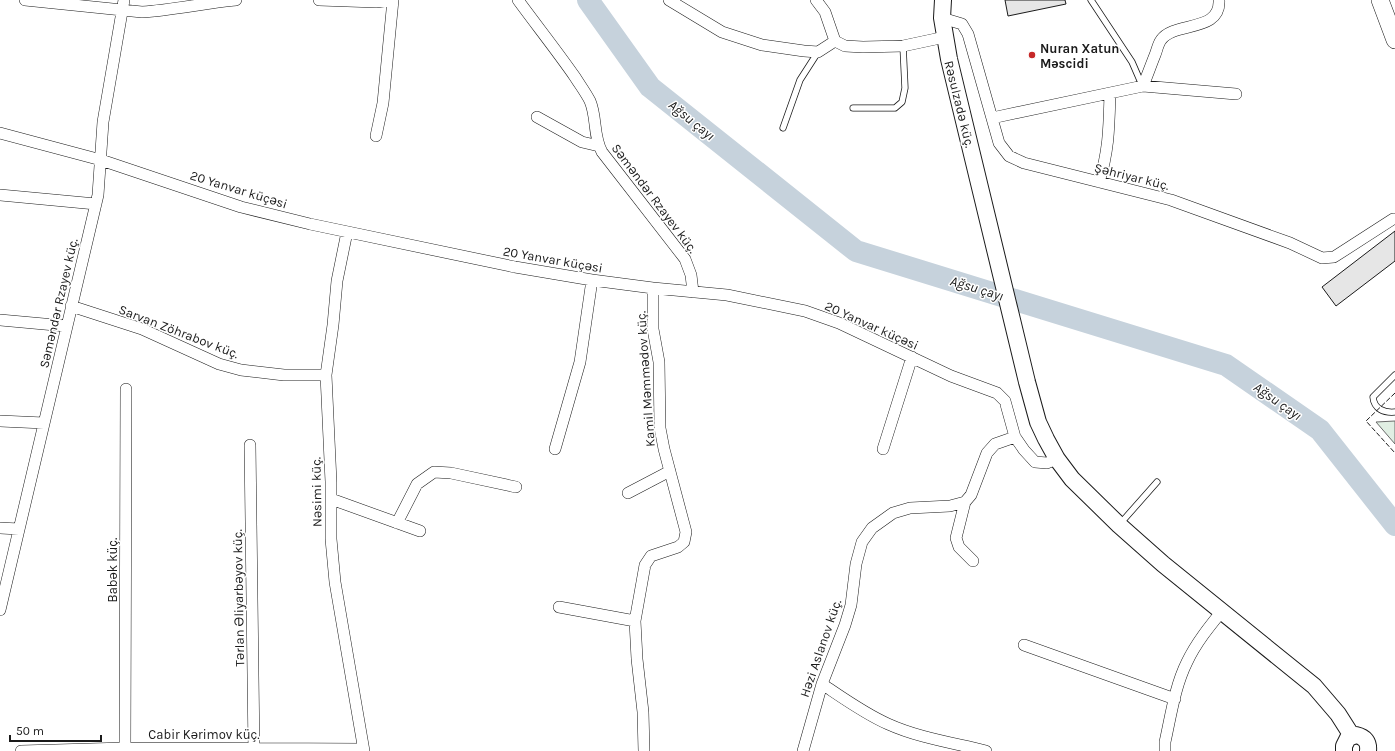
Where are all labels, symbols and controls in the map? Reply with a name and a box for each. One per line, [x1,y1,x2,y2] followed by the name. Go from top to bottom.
[1040,41,1119,71] place label: Nuran Xatun Məscidi
[1027,50,1037,60] marker: Nuran Xatun Məscidi
[941,59,978,149] street label: Rəsulzadə küç.
[665,96,718,144] water label: Ağsu çayı
[609,141,701,256] street label: Səməndər Rzayev küç.
[1093,160,1171,193] street label: Şəhriyar küç.
[188,168,289,211] street label: 20 Yanvar küçəsi
[36,237,81,370] street label: Səməndər Rzayev küç.
[502,243,604,276] street label: 20 Yanvar küçəsi
[948,272,1006,305] water label: Ağsu çayı
[823,298,921,353] street label: 20 Yanvar küçəsi
[117,302,241,361] street label: Sarvan Zöhrabov küç.
[633,310,658,447] street label: Kamil Məmmədov küç.
[1250,379,1305,424] water label: Ağsu çayı
[308,457,325,527] street label: Nəsimi küç.
[230,529,247,667] street label: Tərlan Əliyarbəyov küç.
[105,538,120,602] street label: Babək küç.
[797,597,844,699] street label: Həzi Aslanov küç.
[10,717,101,743] scale bar
[16,724,44,738] text: 50 m
[148,727,260,742] street label: Cabir Kərimov küç.

